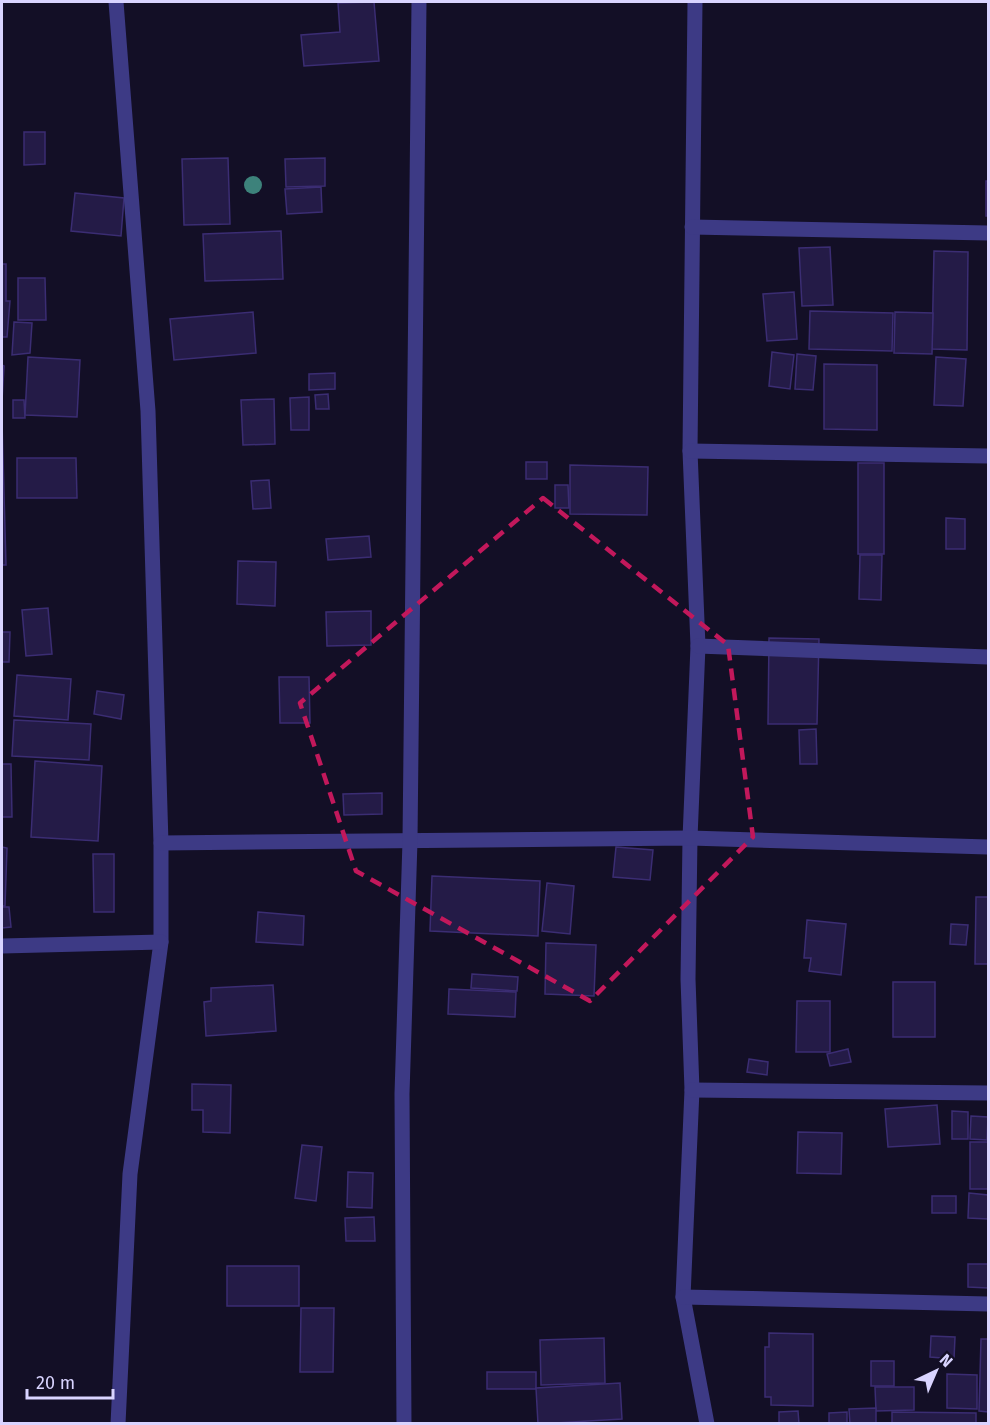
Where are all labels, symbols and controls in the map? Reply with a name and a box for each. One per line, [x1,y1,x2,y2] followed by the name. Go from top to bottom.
[906,1341,966,1401] north arrow
[936,1350,956,1371] text: N
[27,1362,112,1400] scale bar
[36,1372,75,1394] text: 20 m

